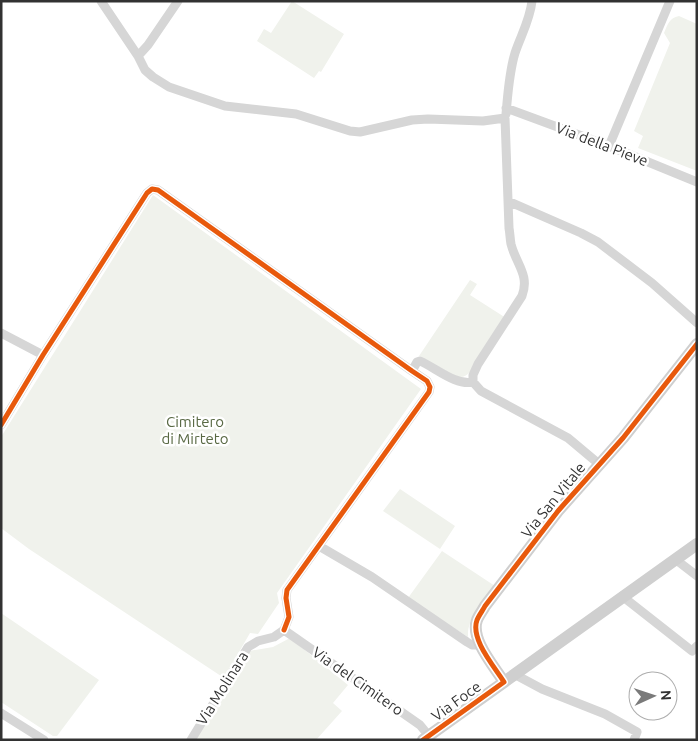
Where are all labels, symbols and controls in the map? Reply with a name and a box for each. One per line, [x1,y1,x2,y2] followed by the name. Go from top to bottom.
[554,119,650,169] street label: Via della Pieve
[161,413,229,447] park label: Cimitero di Mirteto
[517,459,589,541] street label: Via San Vitale
[309,643,407,719] street label: Via del Cimitero
[193,648,251,728] street label: Via Molinara
[628,671,678,721] north arrow
[428,677,484,725] street label: Via Foce
[658,690,674,701] text: N

